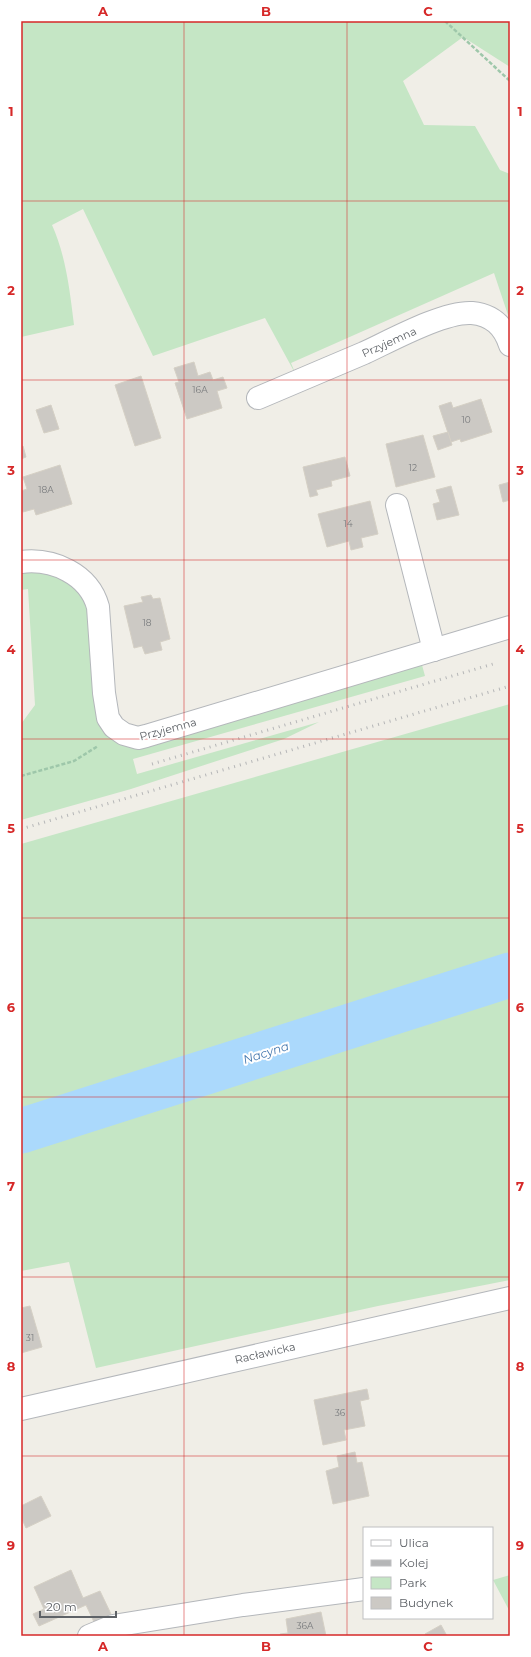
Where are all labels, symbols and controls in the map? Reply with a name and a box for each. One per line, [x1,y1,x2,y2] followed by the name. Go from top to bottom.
[97,3,109,19] text: A
[261,3,271,19] text: B
[423,3,433,19] text: C
[8,103,14,119] text: 1
[517,103,523,119] text: 1
[7,282,15,298] text: 2
[516,282,524,298] text: 2
[359,324,419,360] street label: Przyjemna
[192,384,208,395] house number: 16A
[461,414,471,425] house number: 10
[6,462,15,478] text: 3
[409,462,417,473] house number: 12
[515,462,524,478] text: 3
[38,484,54,495] house number: 18A
[343,518,353,529] house number: 14
[143,617,152,628] house number: 18
[7,641,16,657] text: 4
[516,641,525,657] text: 4
[138,715,198,743] street label: Przyjemna
[7,820,15,836] text: 5
[516,820,524,836] text: 5
[7,999,16,1015] text: 6
[516,999,525,1015] text: 6
[241,1038,291,1067] water label: Nacyna
[7,1178,15,1194] text: 7
[516,1178,524,1194] text: 7
[26,1332,34,1343] house number: 31
[233,1339,297,1367] street label: Racławicka
[7,1358,16,1374] text: 8
[516,1358,525,1374] text: 8
[335,1407,346,1418] house number: 36
[363,1527,493,1619] legend
[399,1535,429,1550] text: Ulica
[7,1537,15,1553] text: 9
[516,1537,524,1553] text: 9
[399,1555,428,1570] text: Kolej
[399,1575,427,1590] text: Park
[40,1593,116,1619] scale bar
[399,1595,454,1610] text: Budynek
[46,1599,77,1614] text: 20 m
[296,1620,314,1631] house number: 36A
[97,1638,109,1654] text: A
[261,1638,271,1654] text: B
[423,1638,433,1654] text: C

